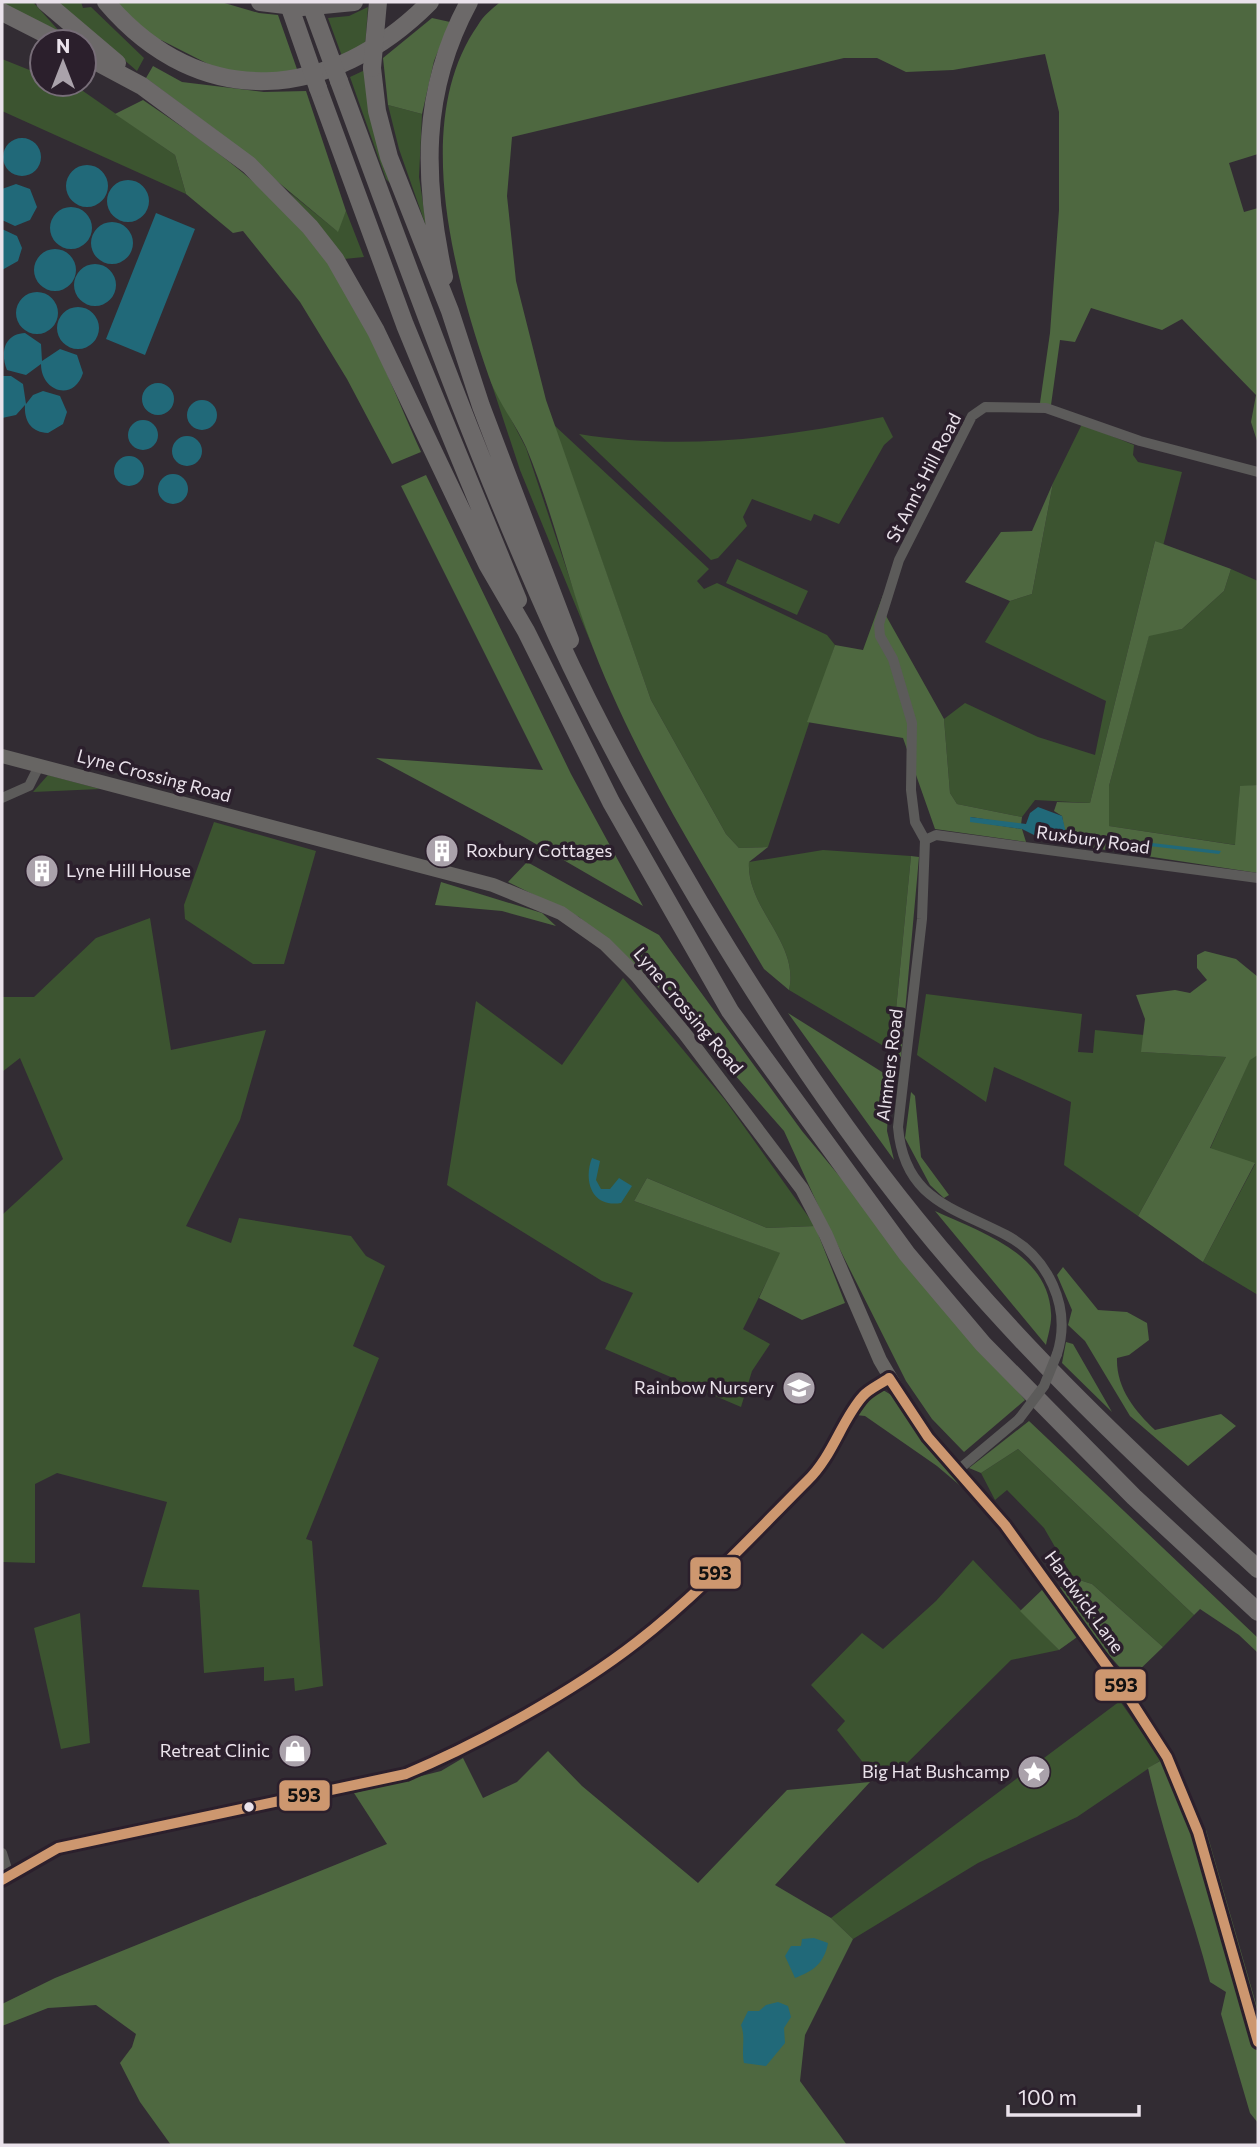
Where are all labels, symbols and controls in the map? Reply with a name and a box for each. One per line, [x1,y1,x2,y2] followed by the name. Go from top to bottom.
[28,28,98,98] north arrow
[56,34,70,57] text: N
[881,409,965,546] street label: St Ann's Hill Road
[75,744,234,806] street label: Lyne Crossing Road
[1035,820,1151,858] street label: Ruxbury Road
[423,832,461,870] building icon: Roxbury Cottages
[466,839,612,861] place label: Roxbury Cottages
[23,852,61,890] building icon: Lyne Hill House
[66,859,191,881] place label: Lyne Hill House
[629,942,748,1078] street label: Lyne Crossing Road
[871,1007,907,1122] street label: Almners Road
[780,1369,818,1407] school or university icon: Rainbow Nursery
[634,1376,774,1398] place label: Rainbow Nursery
[1040,1546,1129,1657] street label: Hardwick Lane
[689,1556,742,1590] line badge: 593
[698,1561,732,1584] text: 593
[1094,1668,1147,1702] line badge: 593
[1104,1673,1138,1696] text: 593
[276,1732,314,1770] shop icon: Retreat Clinic
[160,1739,270,1761] place label: Retreat Clinic
[1015,1753,1053,1791] place icon: Big Hat Bushcamp
[862,1760,1010,1782] place label: Big Hat Bushcamp
[278,1779,331,1812] line badge: 593
[287,1783,321,1806] text: 593
[242,1800,256,1814] unlabelled marker
[1008,2074,1139,2118] scale bar
[1018,2084,1077,2109] text: 100 m

